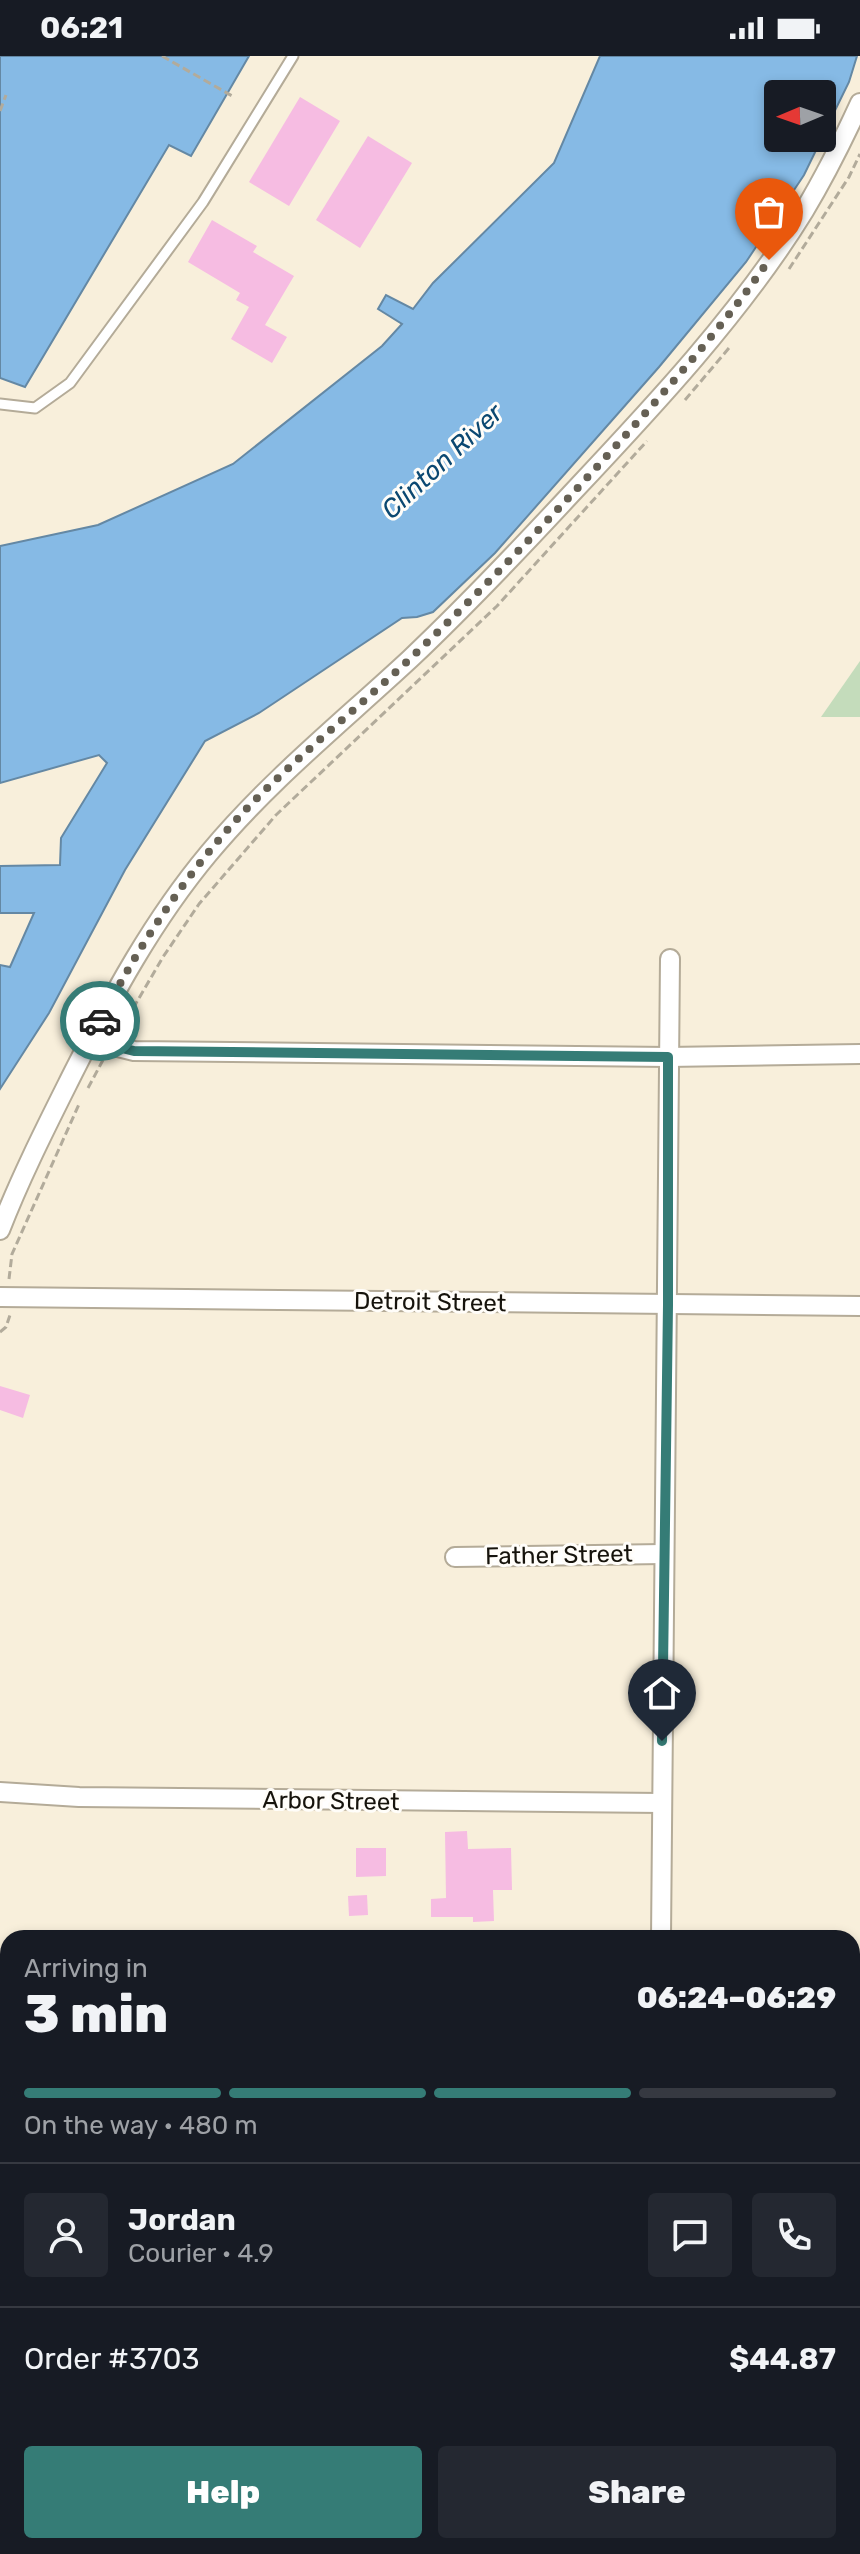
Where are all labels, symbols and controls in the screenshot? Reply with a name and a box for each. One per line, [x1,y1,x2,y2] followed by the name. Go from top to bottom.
[40,10,123,46] text: 06:21
[764,80,836,152] north arrow
[764,80,836,152] map controls
[735,178,803,260] pin
[747,190,791,234] icon: bag
[375,397,510,525] water label: Clinton River
[60,981,140,1061] courier
[78,999,122,1043] icon: car
[354,1287,506,1317] street label: Detroit Street
[485,1540,633,1570] street label: Father Street
[628,1659,696,1741] pin
[640,1671,684,1715] icon: home
[262,1786,400,1816] street label: Arbor Street
[24,1953,148,1984] text: Arriving in
[637,1980,836,2016] text: 06:24–06:29
[24,1983,168,2045] text: 3 min
[24,2110,258,2141] text: On the way · 480 m
[24,2193,108,2277] button: person
[648,2193,732,2277] button: chat
[752,2193,836,2277] button: phone
[128,2202,236,2238] text: Jordan
[128,2238,274,2269] text: Courier · 4.9
[24,2341,200,2377] text: Order #3703
[729,2341,836,2377] text: $44.87
[24,2446,422,2538] button: Help
[438,2446,836,2538] button: Share

